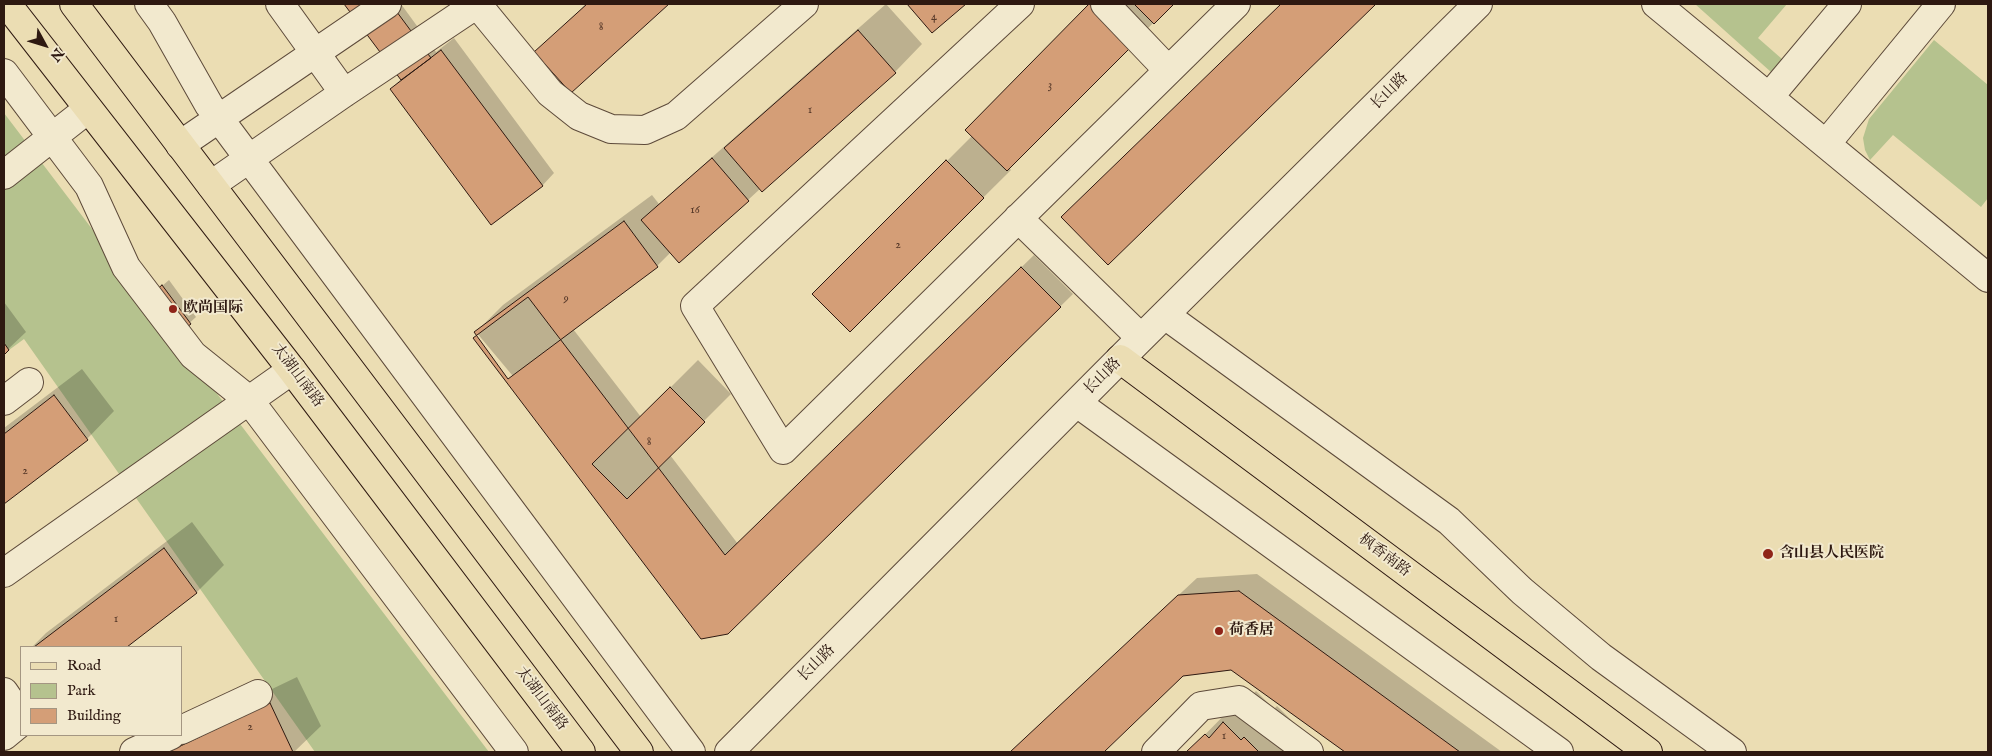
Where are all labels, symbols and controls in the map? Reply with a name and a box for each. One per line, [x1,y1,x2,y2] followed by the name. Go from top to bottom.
[931,11,937,25] house number: 4
[20,20,70,70] north arrow
[599,21,603,35] house number: 8
[46,44,67,65] text: N
[1368,70,1412,114] street label: 长山路
[1048,79,1052,93] house number: 3
[808,104,812,118] house number: 1
[690,204,700,218] house number: 16
[895,239,901,253] house number: 2
[563,293,569,307] house number: 9
[183,300,243,318] place label: 欧尚国际
[167,303,179,315] marker: 欧尚国际
[267,341,327,411] street label: 太湖山南路
[1081,355,1125,399] street label: 长山路
[647,436,651,450] house number: 8
[22,465,28,479] house number: 2
[1355,531,1413,581] street label: 枫香南路
[1779,545,1884,563] place label: 含山县人民医院
[1761,547,1775,561] marker: 含山县人民医院
[114,613,118,627] house number: 1
[1229,622,1274,640] place label: 荷香居
[1213,625,1225,637] marker: 荷香居
[795,642,839,686] street label: 长山路
[20,646,182,736] legend
[67,656,101,675] text: Road
[511,664,571,734] street label: 太湖山南路
[67,681,96,700] text: Park
[67,706,121,725] text: Building
[247,721,253,735] house number: 2
[1222,730,1226,744] house number: 1

